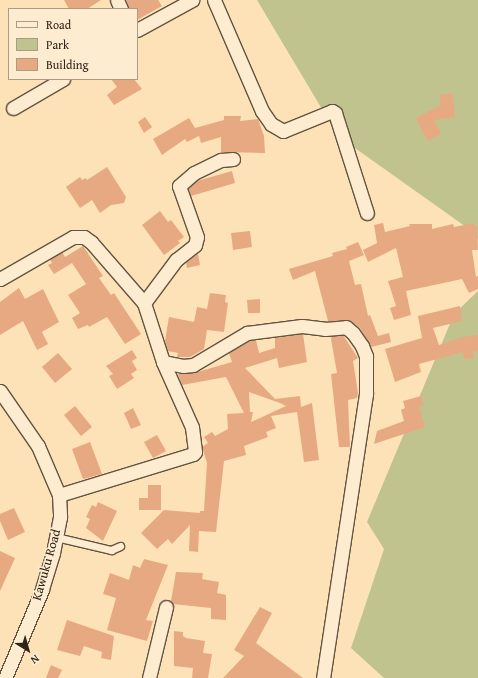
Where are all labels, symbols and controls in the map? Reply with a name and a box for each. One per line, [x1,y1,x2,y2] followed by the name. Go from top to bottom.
[8,8,138,80] legend
[46,16,71,33] text: Road
[46,36,69,53] text: Park
[46,56,89,73] text: Building
[29,527,65,603] street label: Kawuku Road
[8,630,48,670] north arrow
[27,651,43,668] text: N

